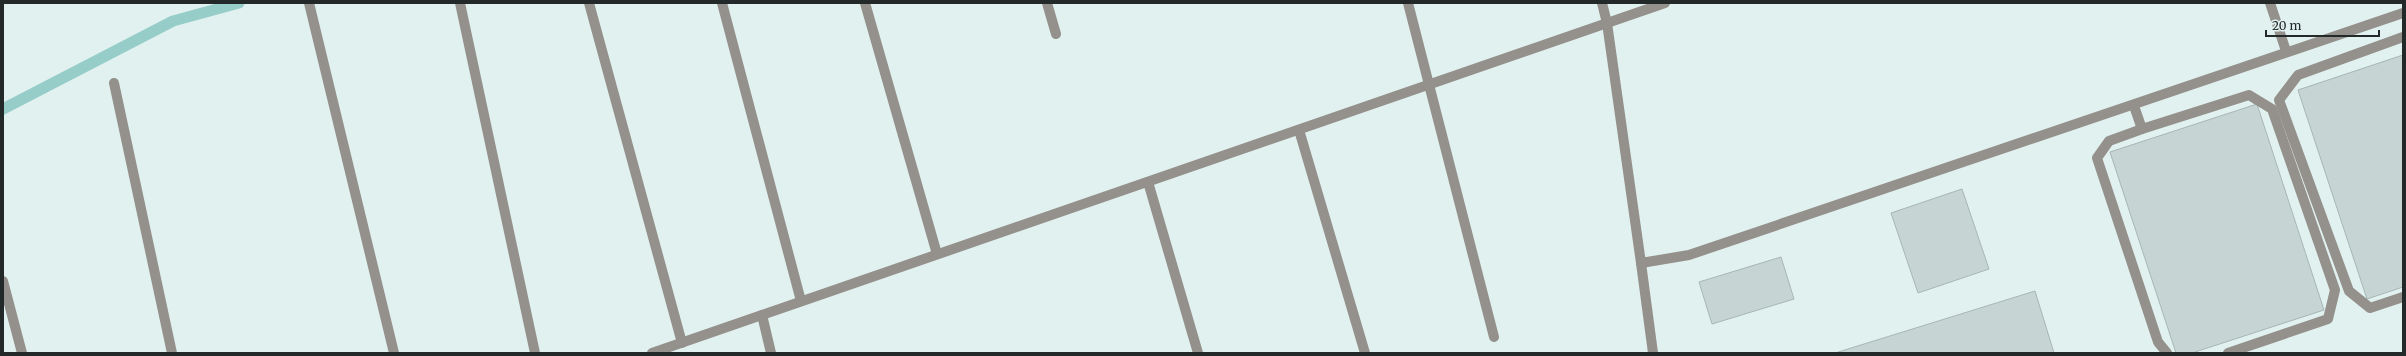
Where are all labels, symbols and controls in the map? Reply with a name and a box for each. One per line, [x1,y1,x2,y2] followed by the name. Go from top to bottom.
[2266,12,2379,38] scale bar
[2272,18,2301,33] text: 20 m

